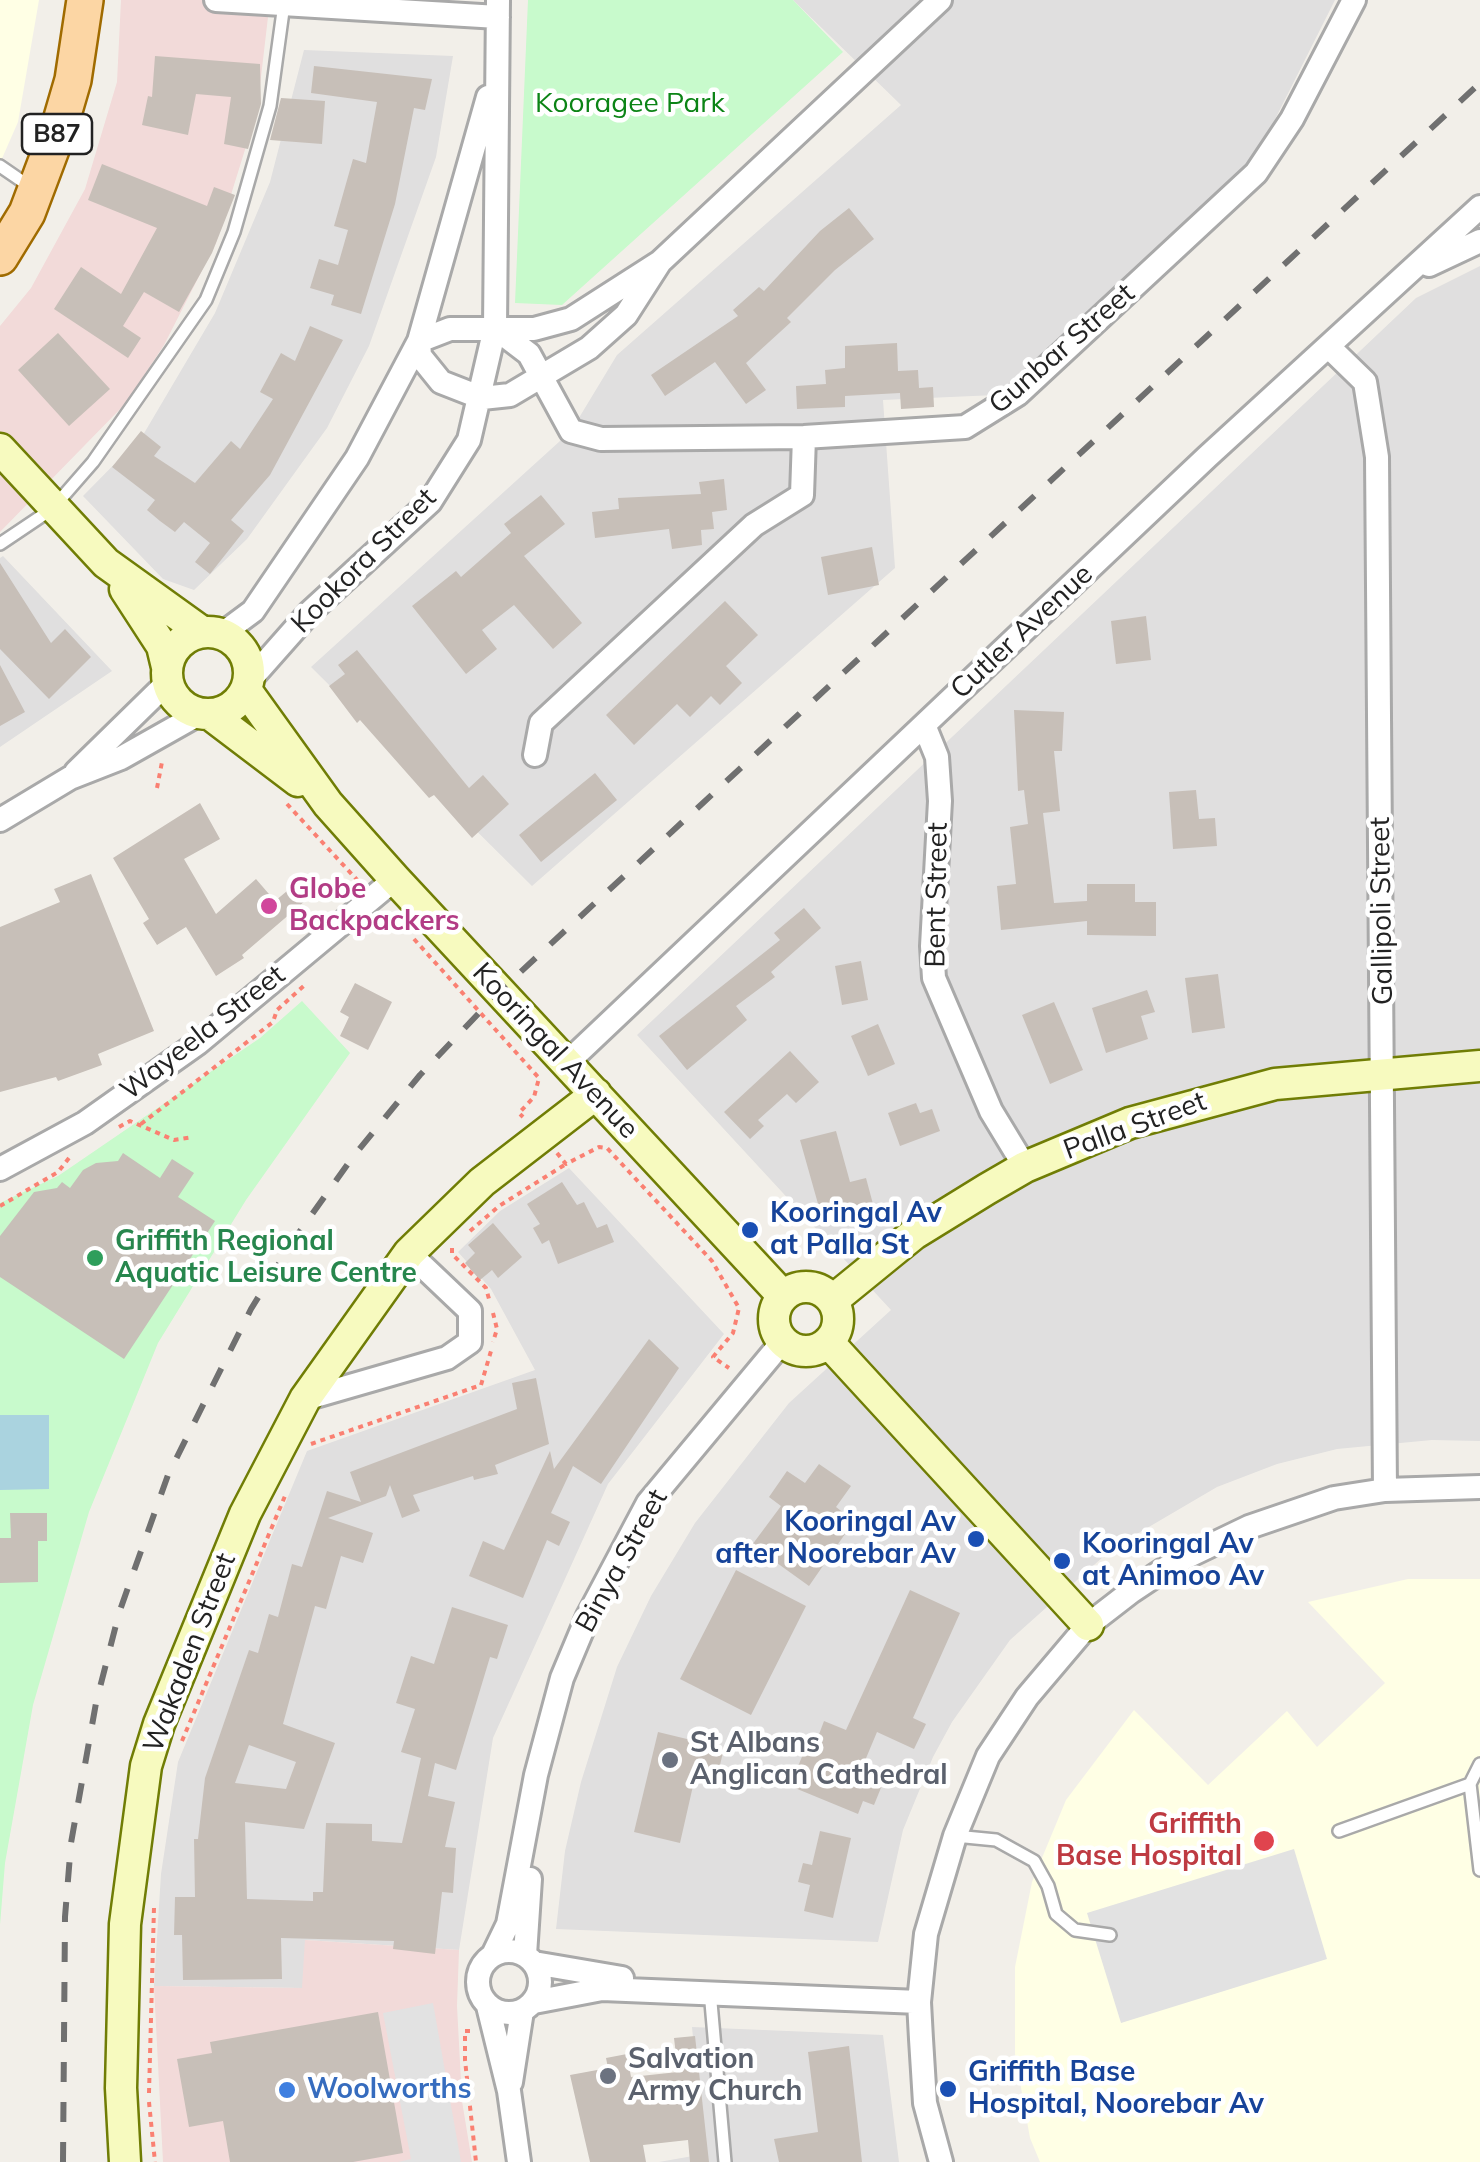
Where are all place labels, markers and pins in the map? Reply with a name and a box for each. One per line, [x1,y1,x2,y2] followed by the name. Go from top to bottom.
[289,873,459,939] place label: Globe Backpackers
[258,895,280,917] marker: Globe Backpackers
[770,1197,942,1263] place label: Kooringal Av at Palla St
[739,1219,761,1241] marker: Kooringal Av at Palla St
[115,1225,417,1291] place label: Griffith Regional Aquatic Leisure Centre
[84,1247,106,1269] marker: Griffith Regional Aquatic Leisure Centre
[715,1506,956,1572] place label: Kooringal Av after Noorebar Av
[965,1528,987,1550] marker: Kooringal Av after Noorebar Av
[1082,1528,1264,1594] place label: Kooringal Av at Animoo Av
[1051,1550,1073,1572] marker: Kooringal Av at Animoo Av
[690,1727,948,1793] place label: St Albans Anglican Cathedral
[659,1749,681,1771] marker: St Albans Anglican Cathedral
[1056,1808,1242,1874] place label: Griffith Base Hospital
[1251,1828,1277,1854] marker: Griffith Base Hospital
[628,2043,802,2109] place label: Salvation Army Church
[968,2056,1264,2122] place label: Griffith Base Hospital, Noorebar Av
[597,2065,619,2087] marker: Salvation Army Church
[307,2073,471,2107] place label: Woolworths
[937,2078,959,2100] marker: Griffith Base Hospital, Noorebar Av
[276,2079,298,2101] marker: Woolworths

